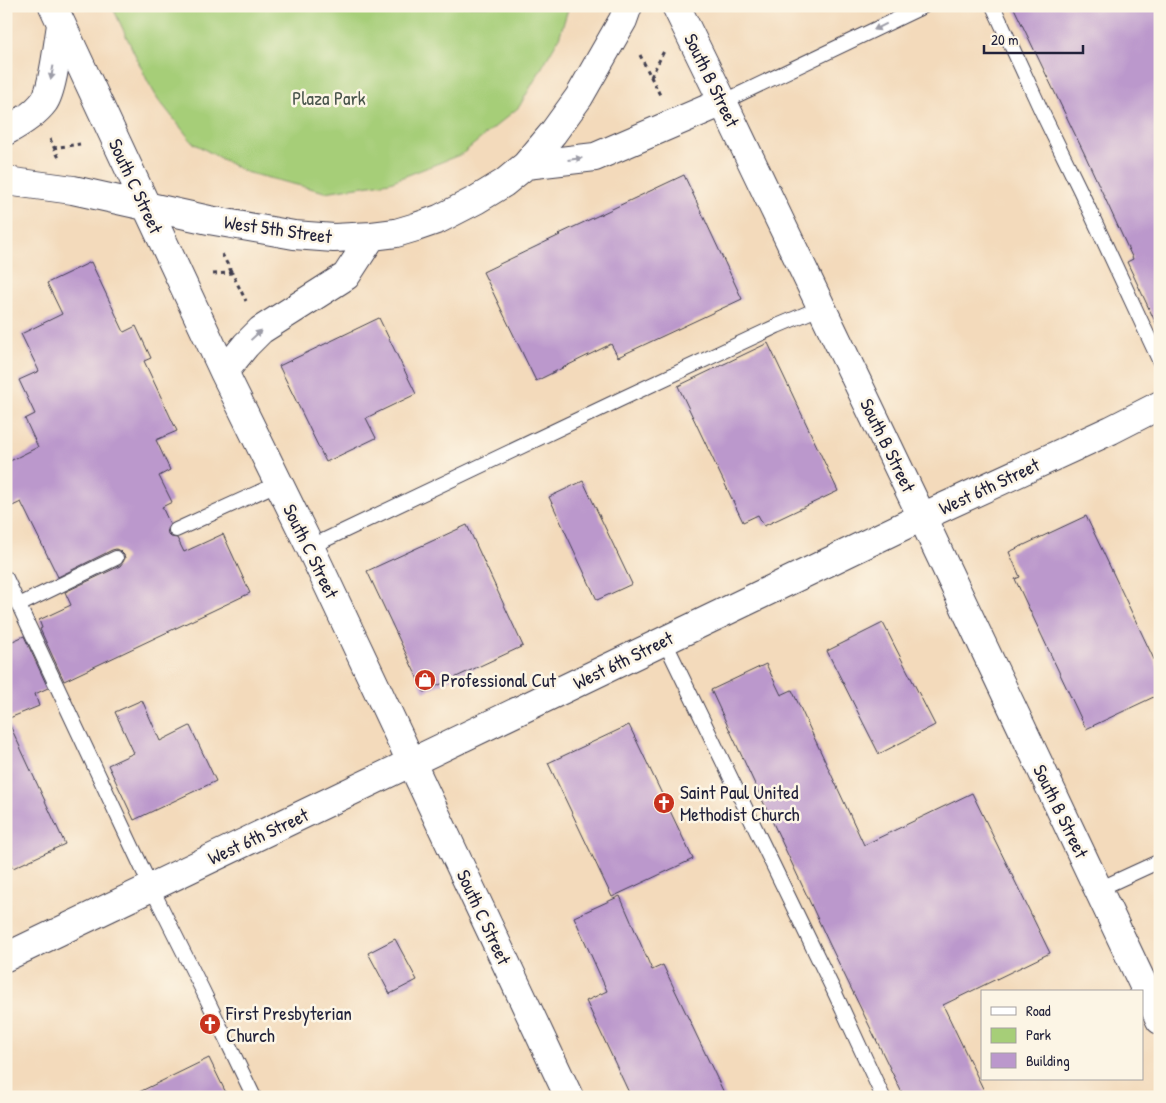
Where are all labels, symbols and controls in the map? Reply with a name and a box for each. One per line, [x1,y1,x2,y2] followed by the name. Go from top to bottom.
[984,22,1082,54] scale bar
[873,24,887,32] one-way arrow
[678,29,746,132] street label: South B Street
[991,29,1018,50] text: 20 m
[48,66,56,82] one-way arrow
[292,85,366,111] park label: Plaza Park
[103,134,170,238] street label: South C Street
[567,155,583,163] one-way arrow
[222,209,334,249] street label: West 5th Street
[249,329,261,341] one-way arrow
[854,394,922,497] street label: South B Street
[934,451,1044,521] street label: West 6th Street
[277,500,345,603] street label: South C Street
[569,624,678,695] street label: West 6th Street
[441,667,557,693] place label: Professional Cut
[413,668,437,692] shop icon: Professional Cut
[1027,760,1095,863] street label: South B Street
[680,779,800,827] place label: Saint Paul United Methodist Church
[652,791,676,815] church icon: Saint Paul United Methodist Church
[203,801,313,871] street label: West 6th Street
[451,865,518,969] street label: South C Street
[981,990,1144,1080] legend
[225,1000,352,1048] place label: First Presbyterian Church
[1026,1000,1051,1021] text: Road
[198,1012,222,1036] church icon: First Presbyterian Church
[1026,1024,1051,1045] text: Park
[1026,1050,1070,1071] text: Building

